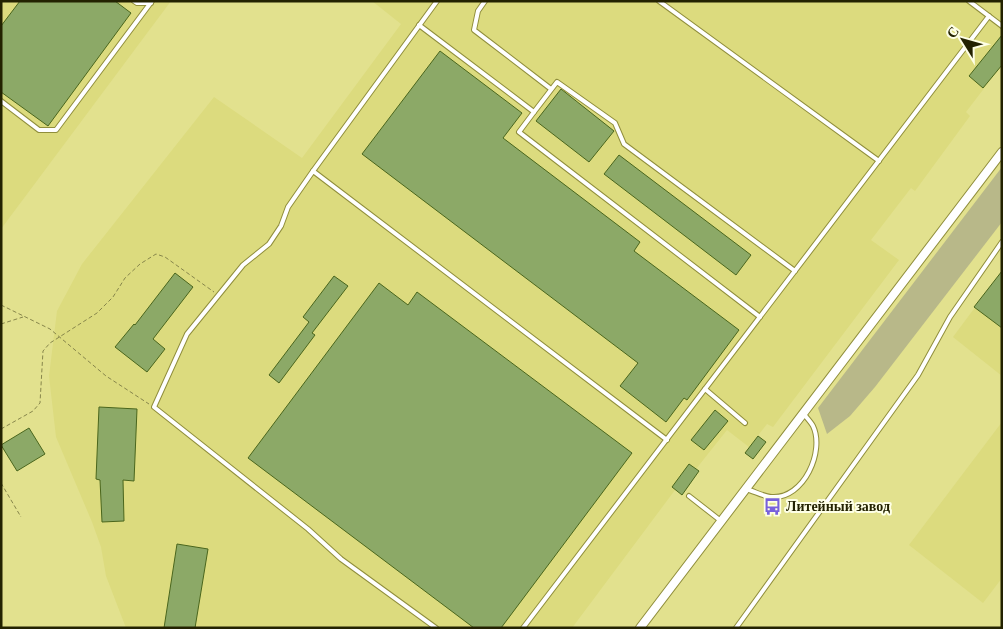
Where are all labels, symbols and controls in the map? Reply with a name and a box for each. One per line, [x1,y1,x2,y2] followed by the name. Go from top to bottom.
[938,15,988,65] north arrow
[944,24,962,41] text: С
[762,496,782,516] bus stop icon: Литейный завод
[786,499,890,514] place label: Литейный завод

